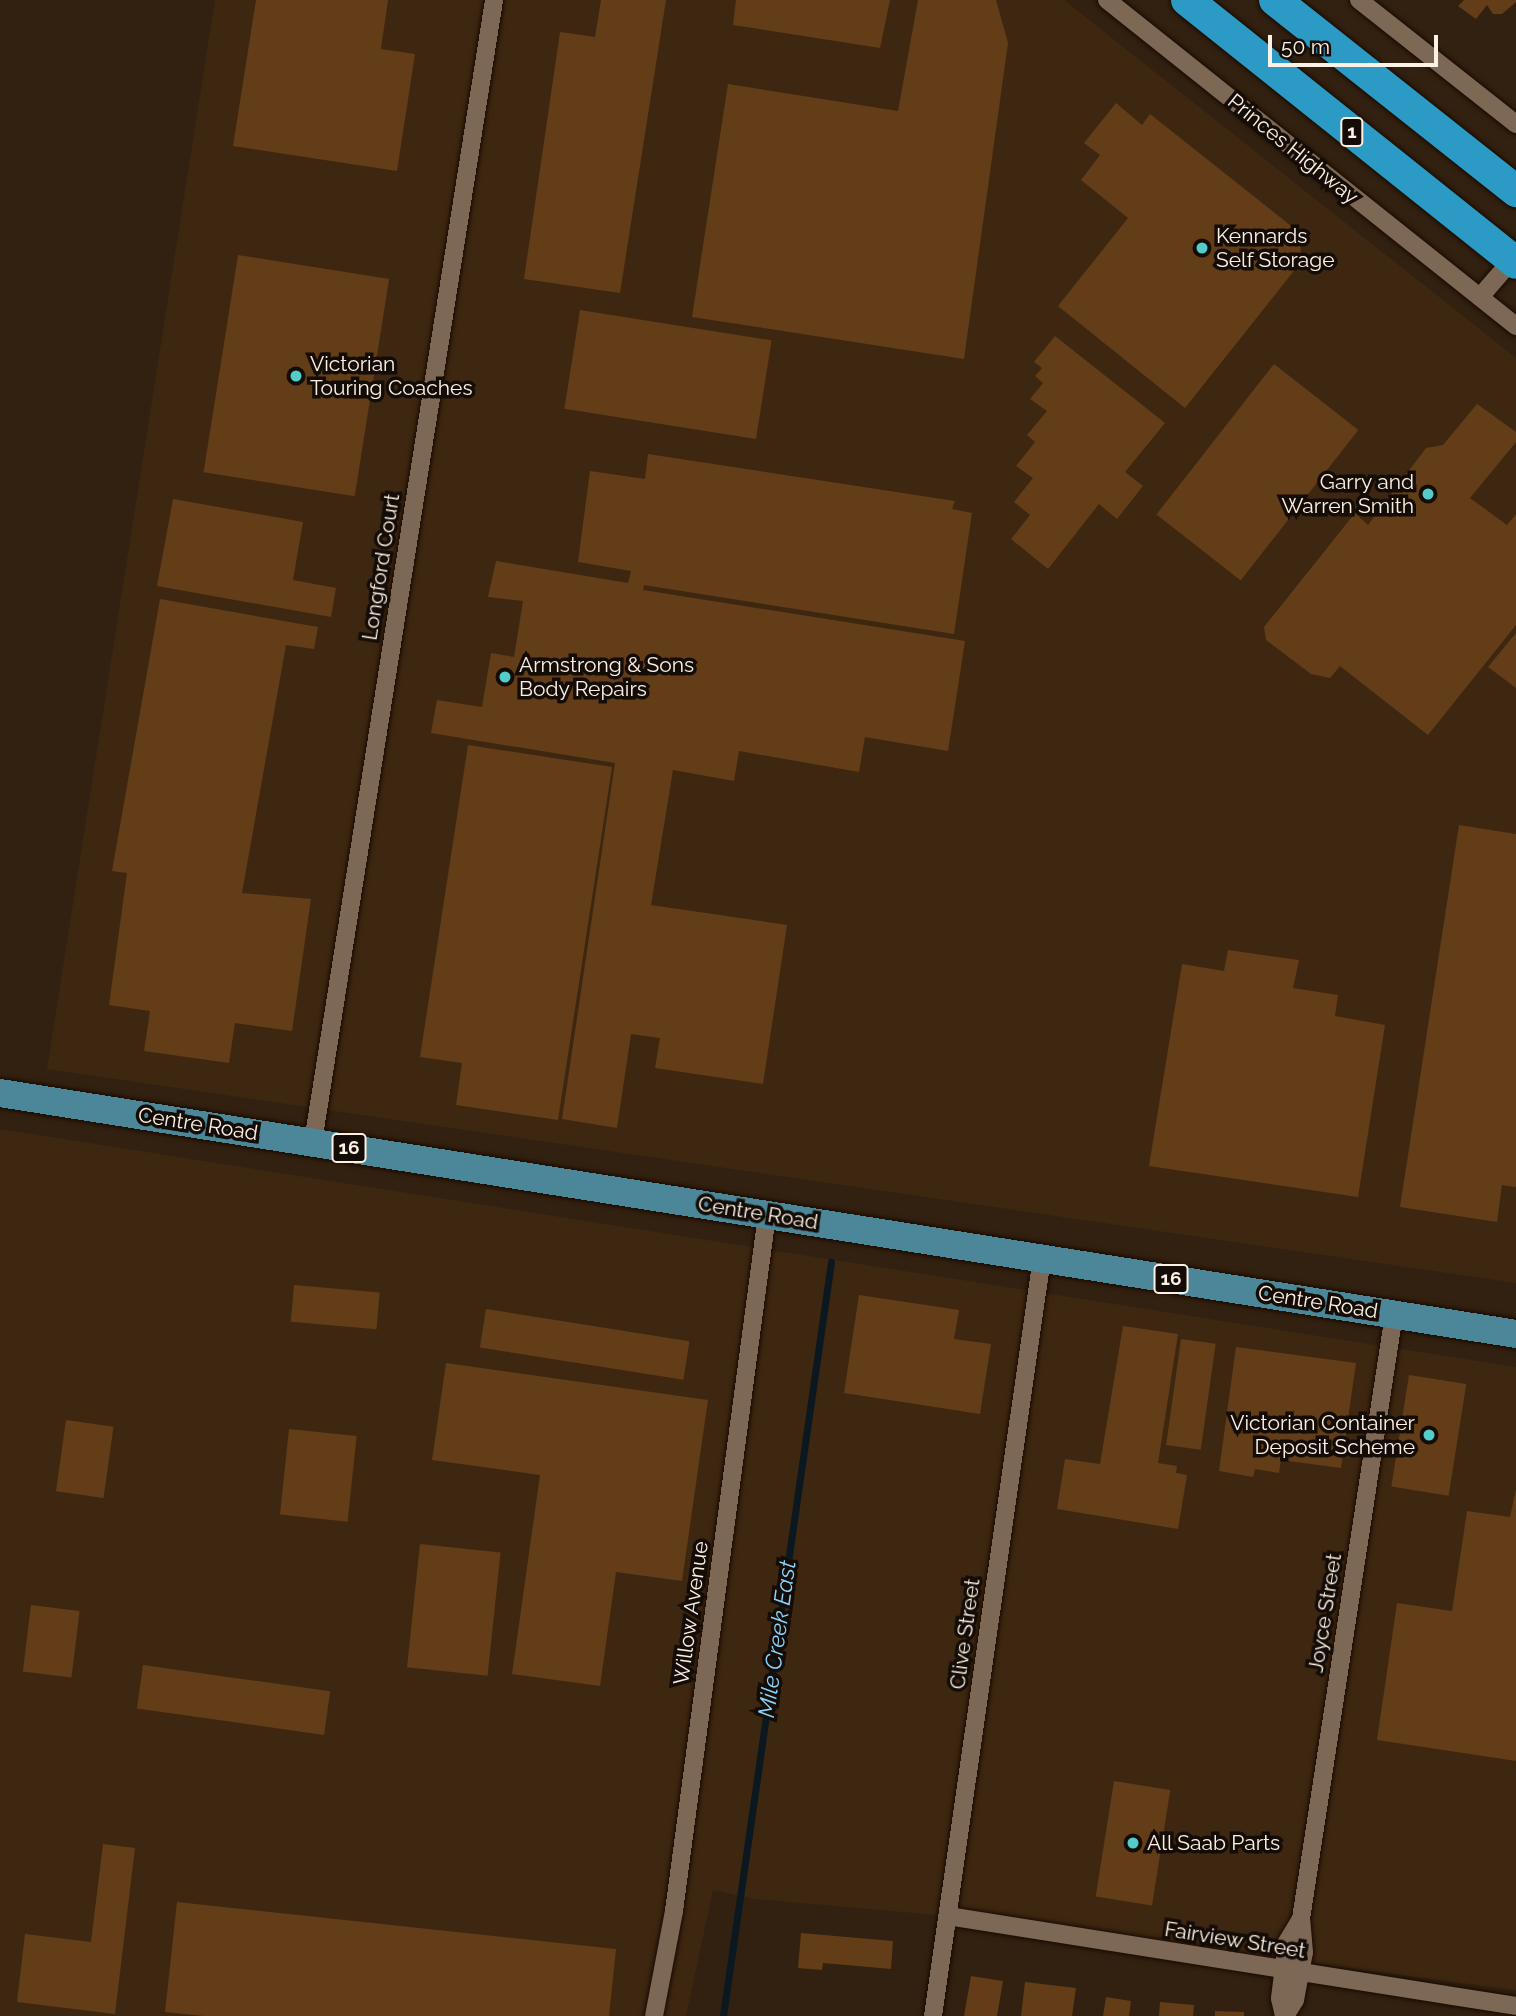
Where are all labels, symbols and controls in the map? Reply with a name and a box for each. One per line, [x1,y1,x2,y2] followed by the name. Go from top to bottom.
[1271,21,1441,65] scale bar
[1281,34,1330,59] text: 50 m
[1223,89,1363,209] street label: Princes Highway
[1340,116,1364,148] road number: 1
[1216,223,1335,273] place label: Kennards Self Storage
[1194,240,1210,256] marker: Kennards Self Storage
[310,351,473,401] place label: Victorian Touring Coaches
[288,368,304,384] marker: Victorian Touring Coaches
[1281,469,1414,519] place label: Garry and Warren Smith
[1420,486,1436,502] marker: Garry and Warren Smith
[357,492,405,642] street label: Longford Court
[519,652,694,702] place label: Armstrong & Sons Body Repairs
[497,669,513,685] marker: Armstrong & Sons Body Repairs
[136,1102,260,1146] street label: Centre Road
[332,1132,366,1164] road number: 16
[696,1191,820,1235] street label: Centre Road
[1154,1264,1188,1294] road number: 16
[1256,1280,1380,1324] street label: Centre Road
[1230,1410,1415,1460] place label: Victorian Container Deposit Scheme
[1421,1427,1437,1443] marker: Victorian Container Deposit Scheme
[668,1539,714,1687] street label: Willow Avenue
[1303,1552,1347,1674] street label: Joyce Street
[752,1559,802,1719] water label: Mile Creek East
[945,1577,985,1691] street label: Clive Street
[1147,1830,1281,1856] place label: All Saab Parts
[1125,1835,1141,1851] marker: All Saab Parts
[1162,1916,1308,1964] street label: Fairview Street

